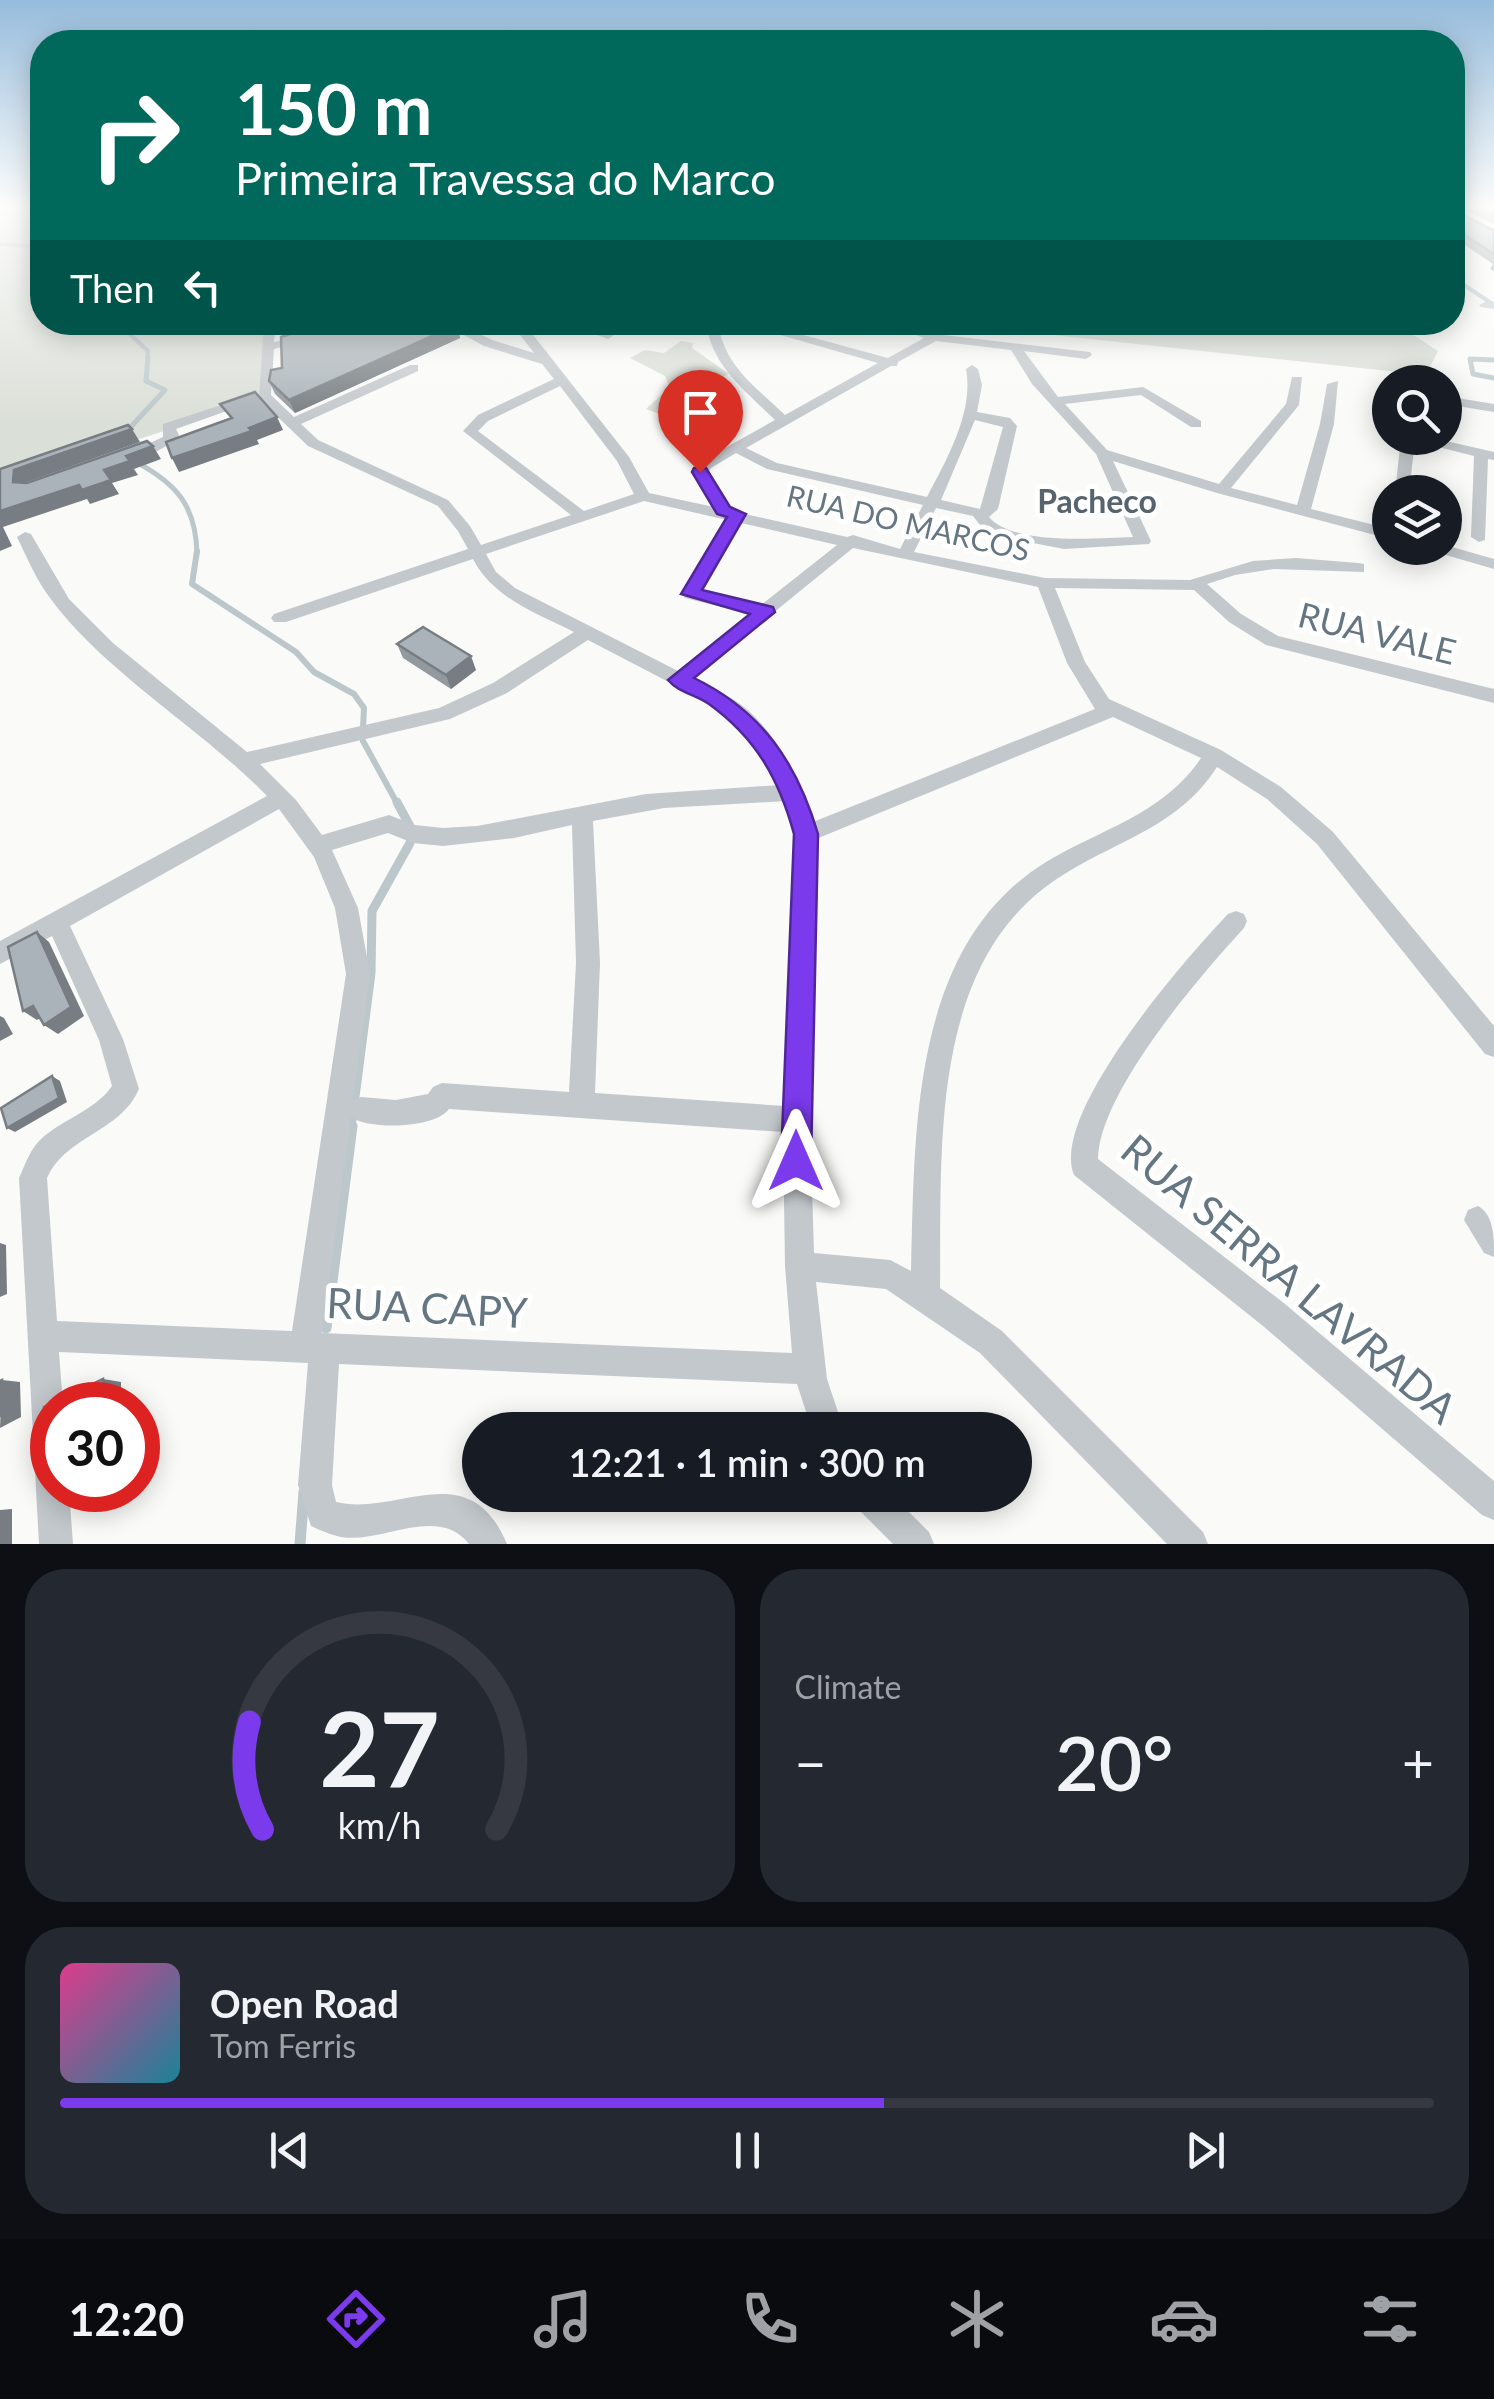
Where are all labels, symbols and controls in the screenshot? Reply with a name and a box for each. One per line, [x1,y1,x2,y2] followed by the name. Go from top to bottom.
[235,66,432,150] text: 150 m
[70,70,200,200] icon: right
[235,151,775,205] text: Primeira Travessa do Marco
[175,260,230,315] icon: left
[70,265,155,311] text: Then
[1372,365,1462,565] map controls
[1372,365,1462,455] button: search
[658,370,743,473] pin
[673,385,728,440] icon: arrive
[1372,475,1462,565] button: layers
[783,477,1034,568] street label: RUA DO MARCOS
[1037,481,1157,520] district label: Pacheco
[1294,592,1461,672] street label: RUA VALE
[744,1109,848,1213] position arrow
[1112,1123,1468,1433] street label: RUA SERRA LAVRADA
[325,1277,530,1337] street label: RUA CAPY
[30,1382,160,1512] speed limit sign: 30
[569,1439,925,1485] text: 12:21 · 1 min · 300 m
[795,1667,901,1706] text: Climate
[319,1684,440,1809] text: 27
[1055,1717,1173,1807] text: 20°
[795,1729,826,1795] text: −
[1402,1729,1434,1795] text: +
[338,1804,422,1847] text: km/h
[210,1980,399,2026] text: Open Road
[210,2026,356,2065] text: Tom Ferris
[262,2123,317,2178] icon: previous
[720,2123,775,2178] icon: pause
[1178,2123,1233,2178] icon: next
[321,2284,391,2354] icon: directions
[528,2284,598,2354] icon: music
[735,2284,805,2354] icon: phone
[942,2284,1012,2354] icon: climate
[1149,2284,1219,2354] icon: car
[1355,2284,1425,2354] icon: filters
[68,2292,184,2346] text: 12:20

